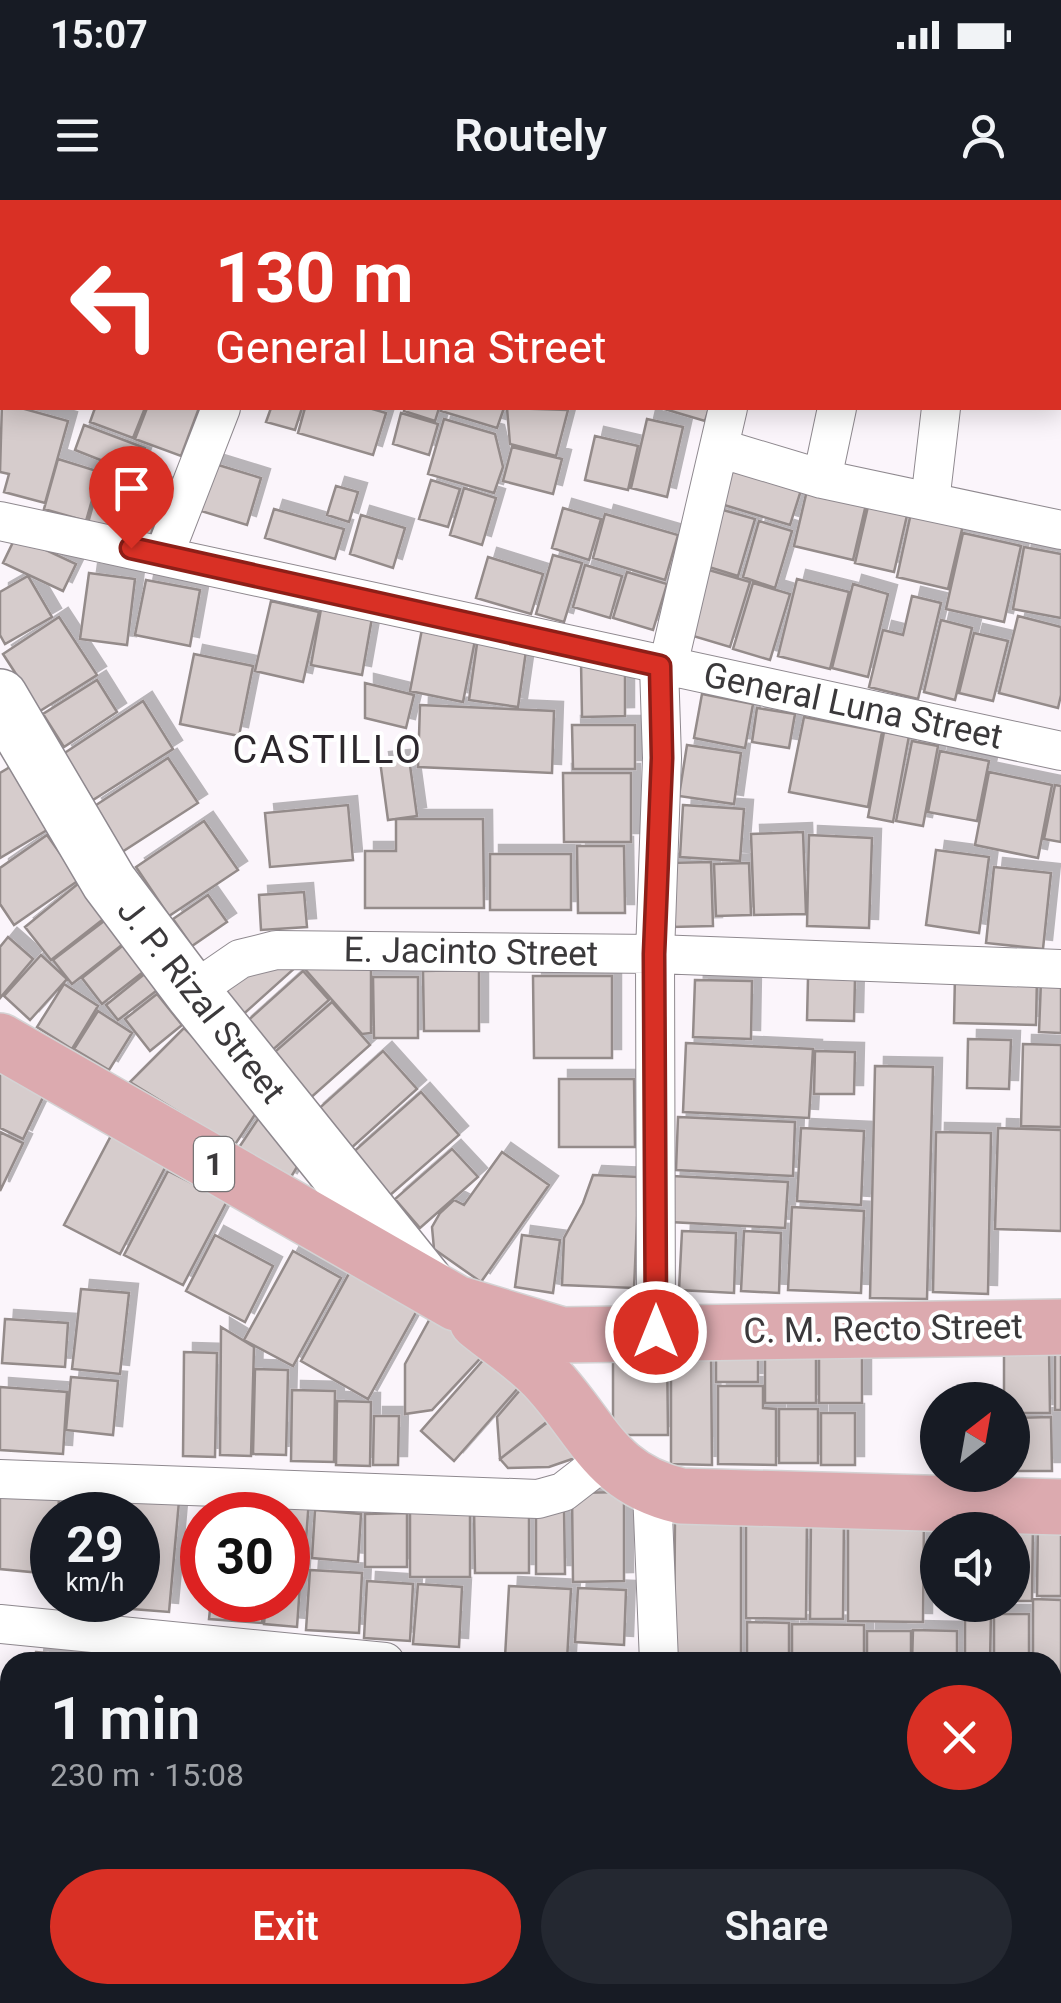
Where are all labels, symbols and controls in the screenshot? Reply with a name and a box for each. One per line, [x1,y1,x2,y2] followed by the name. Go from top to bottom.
[50,13,148,57] text: 15:07
[50,108,105,163] icon: menu
[956,108,1011,163] icon: person
[454,109,607,162] text: Routely
[215,237,414,319] text: 130 m
[50,240,180,370] icon: left
[215,321,606,374] text: General Luna Street
[89,446,174,549] pin
[104,461,159,516] icon: arrive
[700,654,1006,758] street label: General Luna Street
[233,728,423,772] district label: CASTILLO
[109,891,293,1111] street label: J. P. Rizal Street
[343,929,599,975] street label: E. Jacinto Street
[194,1137,234,1191] road number: 1
[604,1280,708,1384] position arrow
[743,1306,1023,1352] street label: C. M. Recto Street
[920,1382,1030,1492] north arrow
[920,1382,1030,1622] map controls
[180,1492,310,1622] speed limit sign: 30
[920,1512,1030,1622] button: sound
[66,1516,124,1574] text: 29
[66,1568,124,1597] text: km/h
[50,1683,200,1754] text: 1 min
[907,1685,1012,1790] button: close
[50,1756,244,1794] text: 230 m · 15:08
[50,1869,521,1984] button: Exit
[541,1869,1012,1984] button: Share

